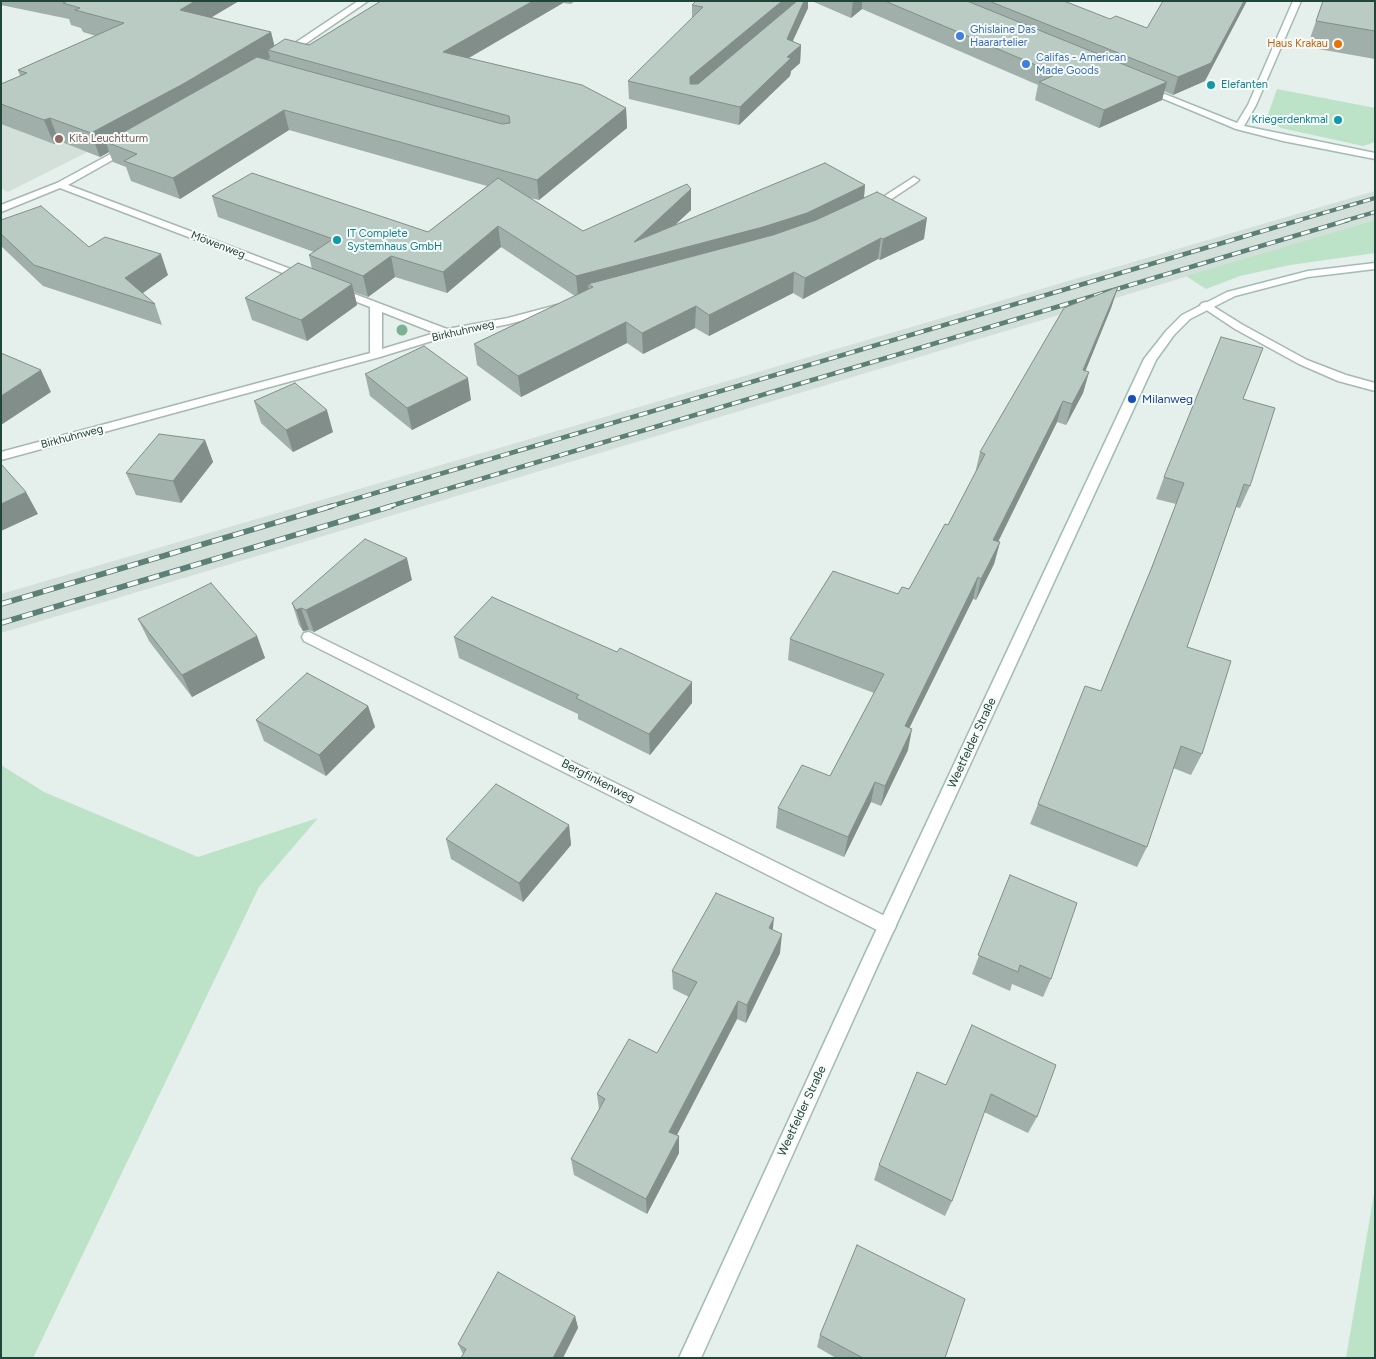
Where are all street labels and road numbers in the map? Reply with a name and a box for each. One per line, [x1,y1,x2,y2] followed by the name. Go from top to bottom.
[189,229,247,261] street label: Möwenweg
[430,317,496,345] street label: Birkhuhnweg
[40,422,104,452] street label: Birkhuhnweg
[945,695,999,791] street label: Weetfelder Straße
[559,756,637,806] street label: Bergfinkenweg
[775,1063,829,1159] street label: Weetfelder Straße

